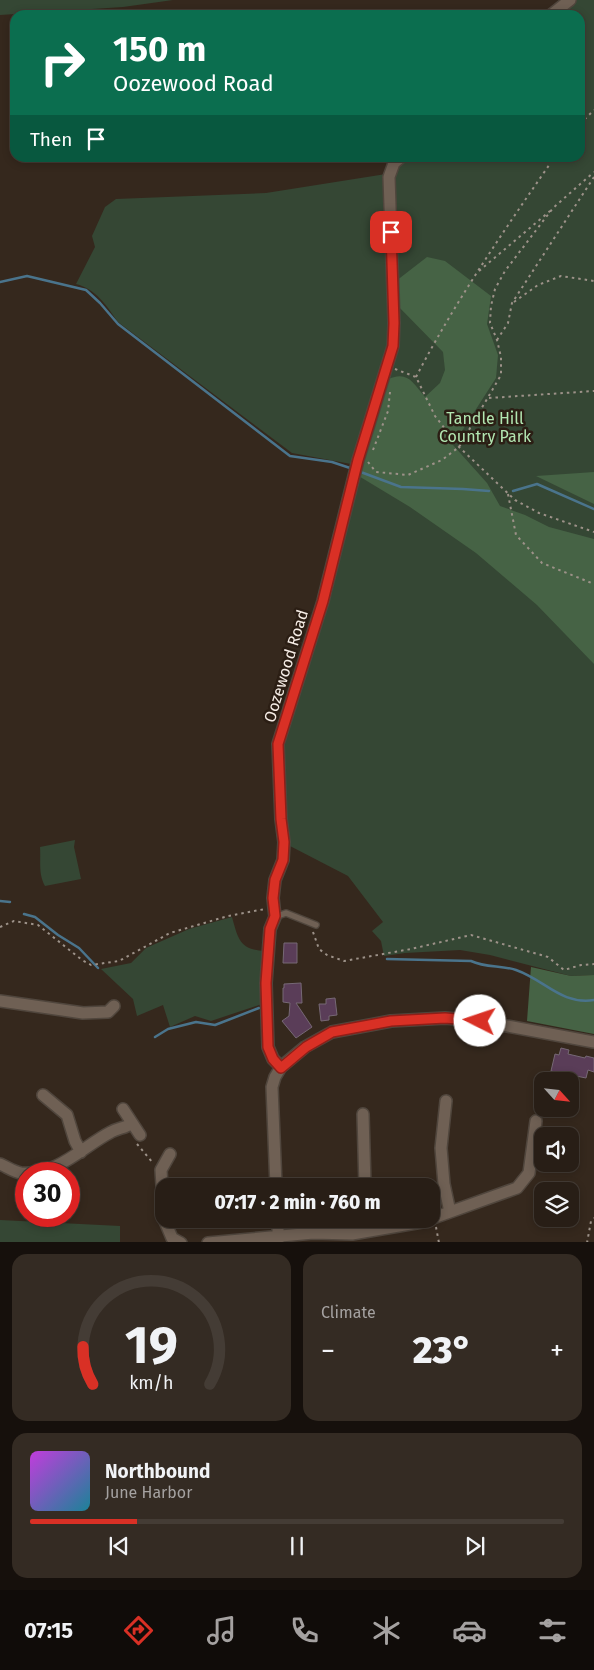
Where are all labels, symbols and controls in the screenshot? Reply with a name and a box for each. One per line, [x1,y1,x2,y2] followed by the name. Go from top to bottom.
[113,28,206,70] text: 150 m
[30,30,95,95] icon: right
[113,70,274,97] text: Oozewood Road
[82,125,110,153] icon: arrive
[30,128,72,151] text: Then
[370,211,412,253] pin
[377,218,405,246] icon: arrive
[439,409,532,446] park label: Tandle Hill Country Park
[260,607,312,725] street label: Oozewood Road
[453,994,505,1046] position arrow
[534,1072,579,1118] north arrow
[534,1072,579,1227] map controls
[534,1127,579,1172] button: sound
[15,1162,80,1227] speed limit sign: 30
[534,1182,579,1227] button: layers
[214,1191,381,1214] text: 07:17 · 2 min · 760 m
[321,1303,376,1322] text: Climate
[125,1314,178,1377] text: 19
[413,1327,472,1373] text: 23°
[321,1334,335,1367] text: −
[550,1334,564,1367] text: +
[129,1372,174,1394] text: km/h
[105,1460,210,1483] text: Northbound
[105,1483,192,1502] text: June Harbor
[105,1532,133,1560] icon: previous
[283,1532,311,1560] icon: pause
[461,1532,489,1560] icon: next
[121,1613,156,1648] icon: directions
[204,1613,239,1648] icon: music
[287,1613,322,1648] icon: phone
[369,1613,404,1648] icon: climate
[452,1613,487,1648] icon: car
[535,1613,570,1648] icon: filters
[24,1617,73,1644] text: 07:15

